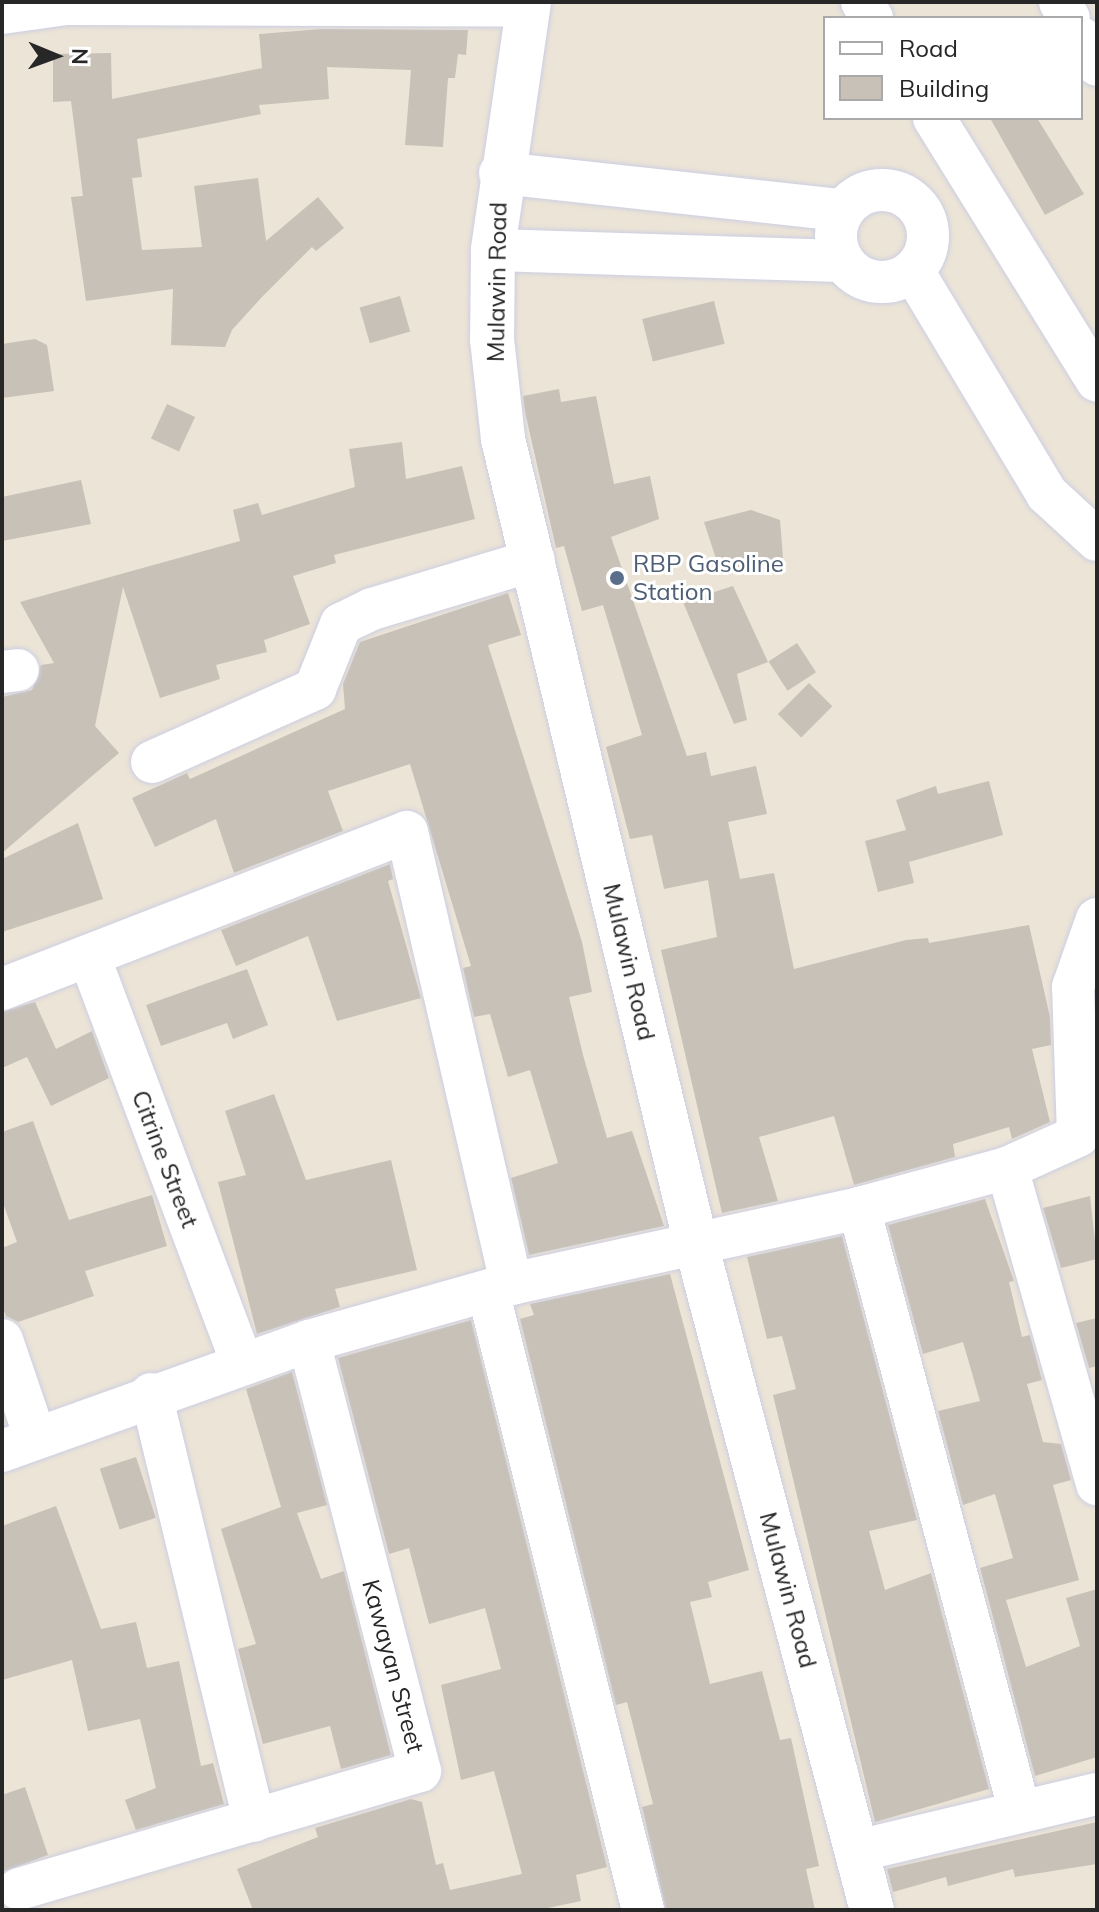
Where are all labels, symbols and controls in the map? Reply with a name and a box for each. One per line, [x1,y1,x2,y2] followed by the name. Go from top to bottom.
[16,16,96,96] north arrow
[823,16,1083,120] legend
[899,33,958,63] text: Road
[66,48,94,65] text: N
[899,73,989,103] text: Building
[481,202,513,362] street label: Mulawin Road
[633,550,784,606] place label: RBP Gasoline Station
[608,569,626,587] marker: RBP Gasoline Station
[597,881,661,1043] street label: Mulawin Road
[126,1086,204,1232] street label: Citrine Street
[753,1509,823,1671] street label: Mulawin Road
[356,1576,430,1756] street label: Kawayan Street

